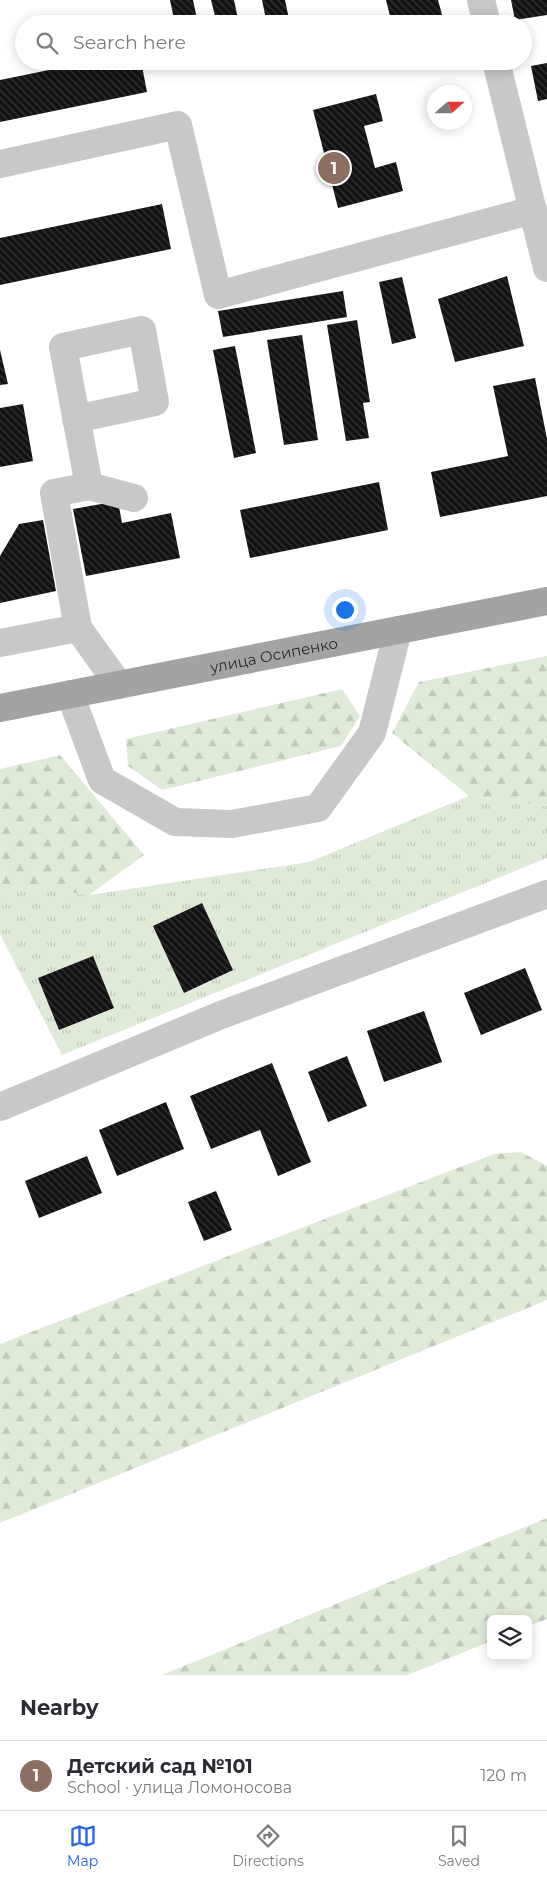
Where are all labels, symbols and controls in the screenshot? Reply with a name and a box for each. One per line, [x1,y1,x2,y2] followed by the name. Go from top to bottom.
[15,15,532,70] search box
[33,29,61,57] icon: search
[73,31,186,54] text: Search here
[427,85,472,130] north arrow
[318,149,350,187] pin: 1
[332,597,358,623] your location
[207,633,339,676] street label: улица Осипенко
[487,1615,532,1660] map controls
[487,1615,532,1660] button: layers
[20,1695,99,1720] text: Nearby
[67,1755,253,1778] text: Детский сад №101
[33,1766,39,1785] text: 1
[480,1766,527,1785] text: 120 m
[67,1778,292,1797] text: School · улица Ломоносова
[67,1822,98,1870] tab: Map
[232,1822,304,1870] tab: Directions
[438,1822,480,1870] tab: Saved

